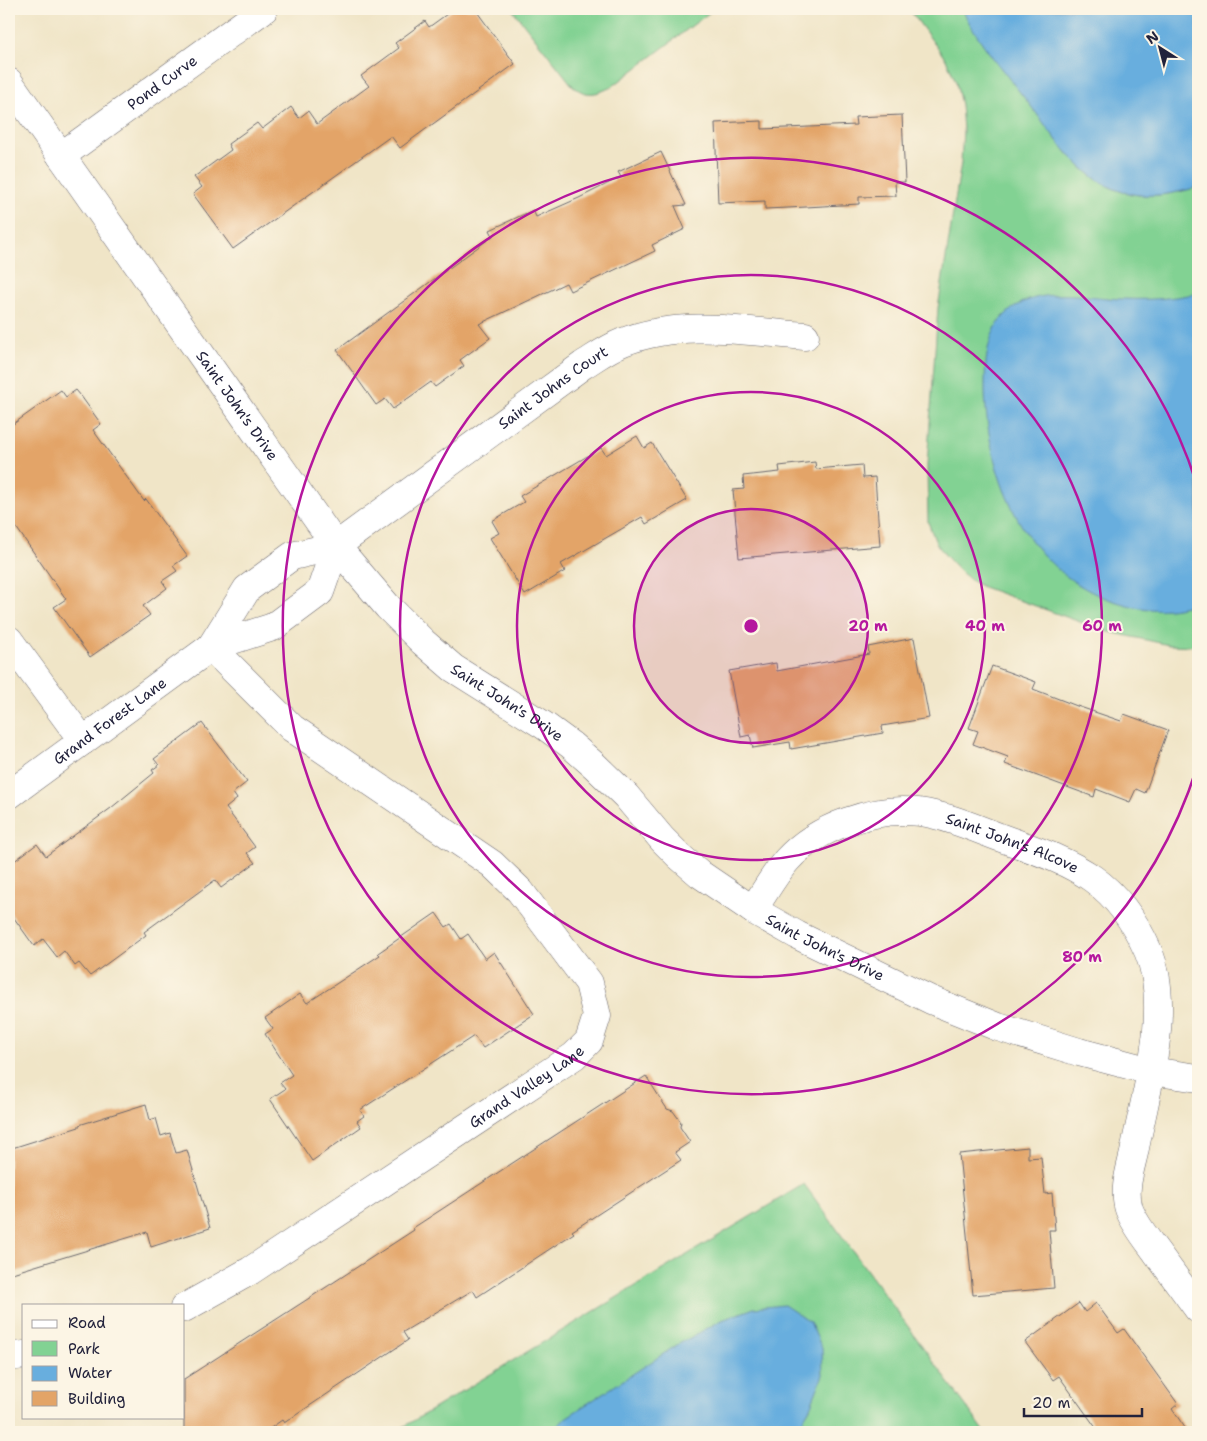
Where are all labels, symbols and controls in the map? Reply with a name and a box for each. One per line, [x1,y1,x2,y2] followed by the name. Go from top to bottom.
[1134,22,1184,72] north arrow
[1143,27,1162,48] text: N
[123,51,201,115] street label: Pond Curve
[494,342,612,434] street label: Saint Johns Court
[191,347,283,465] street label: Saint John's Drive
[848,616,888,636] text: 20 m
[965,616,1005,636] text: 40 m
[1082,616,1122,636] text: 60 m
[742,617,760,635] centre of rings
[447,659,567,746] street label: Saint John's Drive
[49,673,170,769] street label: Grand Forest Lane
[943,808,1082,878] street label: Saint John's Alcove
[762,909,887,986] street label: Saint John's Drive
[1062,947,1102,967] text: 80 m
[465,1041,589,1133] street label: Grand Valley Lane
[22,1304,185,1418] legend
[68,1313,106,1333] text: Road
[68,1339,100,1359] text: Park
[68,1363,112,1383] text: Water
[1024,1386,1142,1418] scale bar
[68,1389,125,1409] text: Building
[1032,1393,1071,1413] text: 20 m

